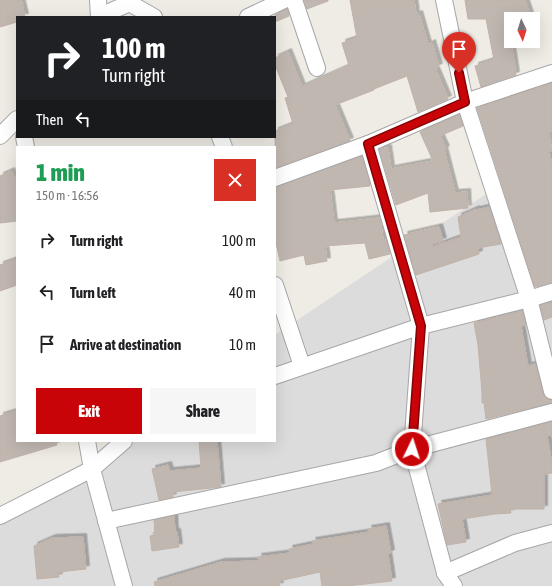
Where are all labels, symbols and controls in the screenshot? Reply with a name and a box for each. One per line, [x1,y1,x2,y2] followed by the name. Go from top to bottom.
[504,12,540,48] north arrow
[504,12,540,48] map controls
[36,32,88,84] icon: right
[102,32,165,64] text: 100 m
[442,32,476,73] pin
[448,38,470,60] icon: arrive
[102,65,165,86] text: Turn right
[72,108,94,130] icon: left
[36,111,64,128] text: Then
[36,159,85,186] text: 1 min
[214,159,256,201] button: close
[36,188,99,203] text: 150 m · 16:56
[36,229,58,251] icon: right
[70,232,123,249] text: Turn right
[222,232,256,249] text: 100 m
[36,281,58,303] icon: left
[70,284,116,301] text: Turn left
[229,284,256,301] text: 40 m
[36,333,58,355] icon: arrive
[70,336,181,353] text: Arrive at destination
[229,336,256,353] text: 10 m
[36,388,142,434] button: Exit
[150,388,256,434] button: Share
[391,428,433,470] position arrow

